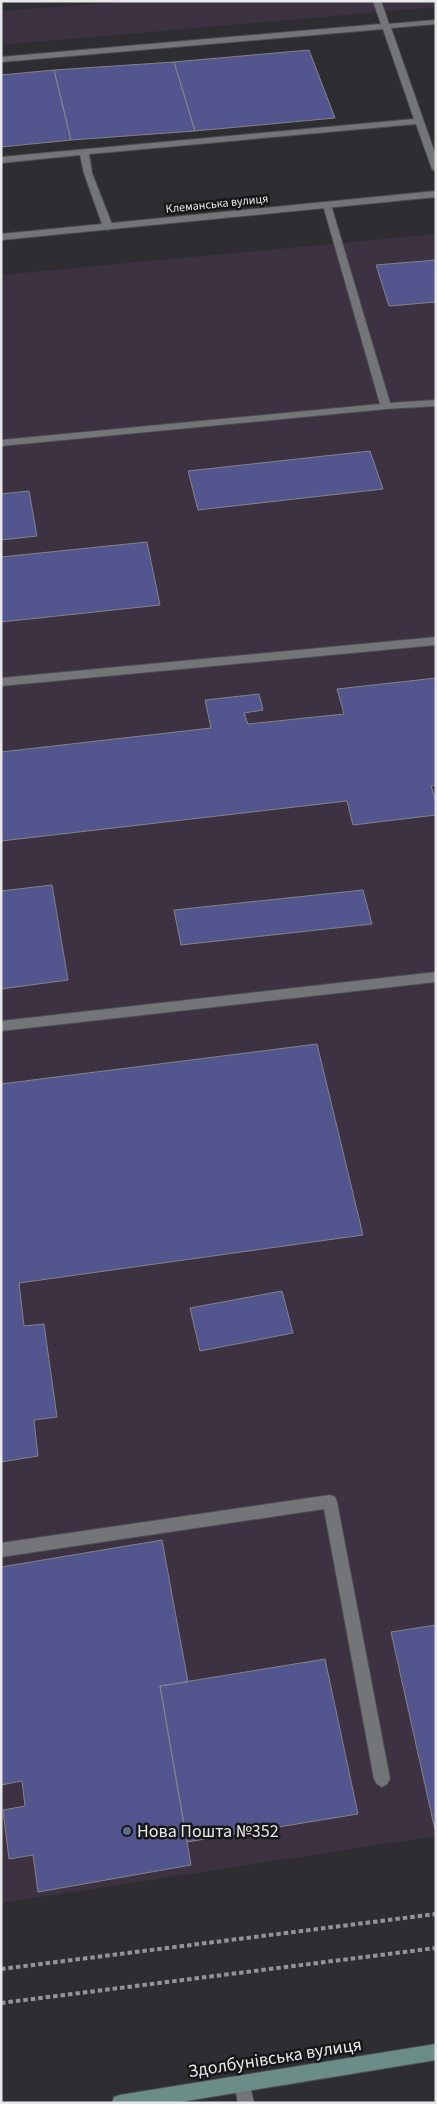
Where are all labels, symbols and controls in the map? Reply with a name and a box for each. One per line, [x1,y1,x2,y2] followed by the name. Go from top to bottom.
[165,190,269,218] street label: Клеманська вулиця
[137,1819,279,1844] place label: Нова Пошта №352
[121,1825,133,1837] marker: Нова Пошта №352
[186,2032,364,2084] street label: Здолбунівська вулиця

